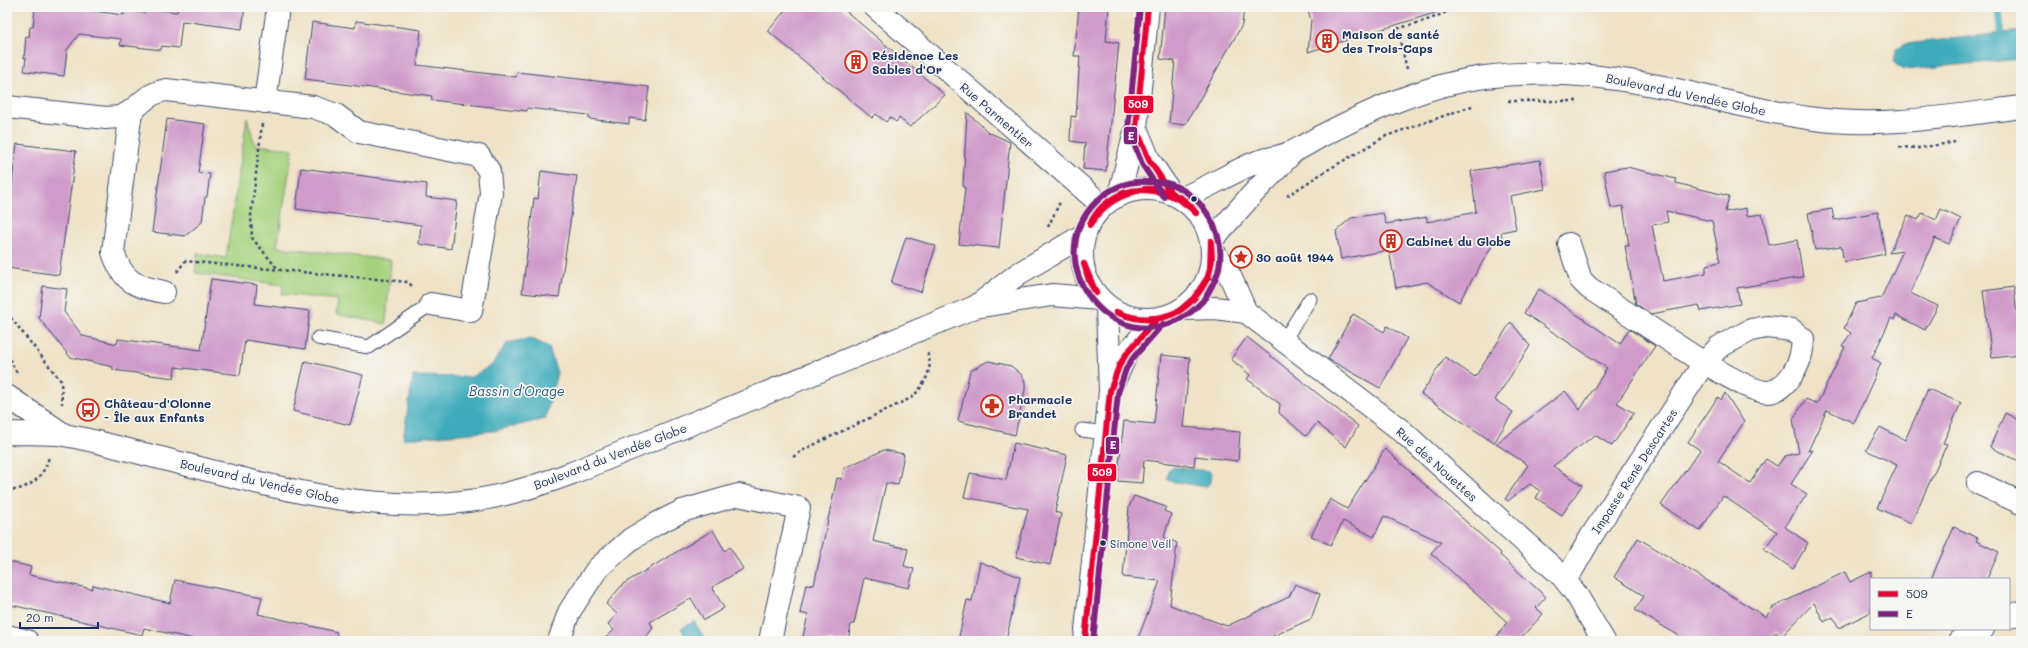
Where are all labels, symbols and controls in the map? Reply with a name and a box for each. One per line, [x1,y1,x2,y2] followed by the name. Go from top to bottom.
[1342,26,1440,56] place label: Maison de santé des Trois-Caps
[1314,28,1340,54] building icon: Maison de santé des Trois-Caps
[872,47,958,77] place label: Résidence Les Sables d'Or
[843,49,869,75] building icon: Résidence Les Sables d'Or
[1605,69,1767,119] street label: Boulevard du Vendée Globe
[957,79,1037,151] street label: Rue Parmentier
[1123,95,1154,114] line badge: 509
[1128,96,1148,111] text: 509
[1123,126,1138,145] line badge: E
[1127,128,1135,143] text: E
[1189,194,1199,204] unlabelled marker
[1378,228,1404,254] building icon: Cabinet du Globe
[1406,233,1511,249] place label: Cabinet du Globe
[1228,244,1254,270] place icon: 30 août 1944
[1256,249,1335,265] place label: 30 août 1944
[469,382,565,399] water label: Bassin d'Orage
[1008,391,1072,421] place label: Pharmacie Brandet
[979,393,1005,419] pharmacy icon: Pharmacie Brandet
[104,395,211,425] place label: Château-d'Olonne - Île aux Enfants
[75,397,101,423] bus stop icon: Château-d'Olonne - Île aux Enfants
[1587,405,1681,537] street label: Impasse René Descartes
[531,419,689,493] street label: Boulevard du Vendée Globe
[1393,423,1481,505] street label: Rue des Nouettes
[1105,436,1120,455] line badge: E
[1109,437,1117,452] text: E
[179,455,341,507] street label: Boulevard du Vendée Globe
[1087,463,1117,482] line badge: 509
[1092,464,1112,479] text: 509
[1110,536,1171,551] place label: Simone Veil
[1098,538,1108,548] marker: Simone Veil
[1870,578,2010,630] legend
[1906,585,1928,601] text: 509
[20,604,98,630] scale bar
[1906,605,1913,621] text: E
[26,609,54,625] text: 20 m

